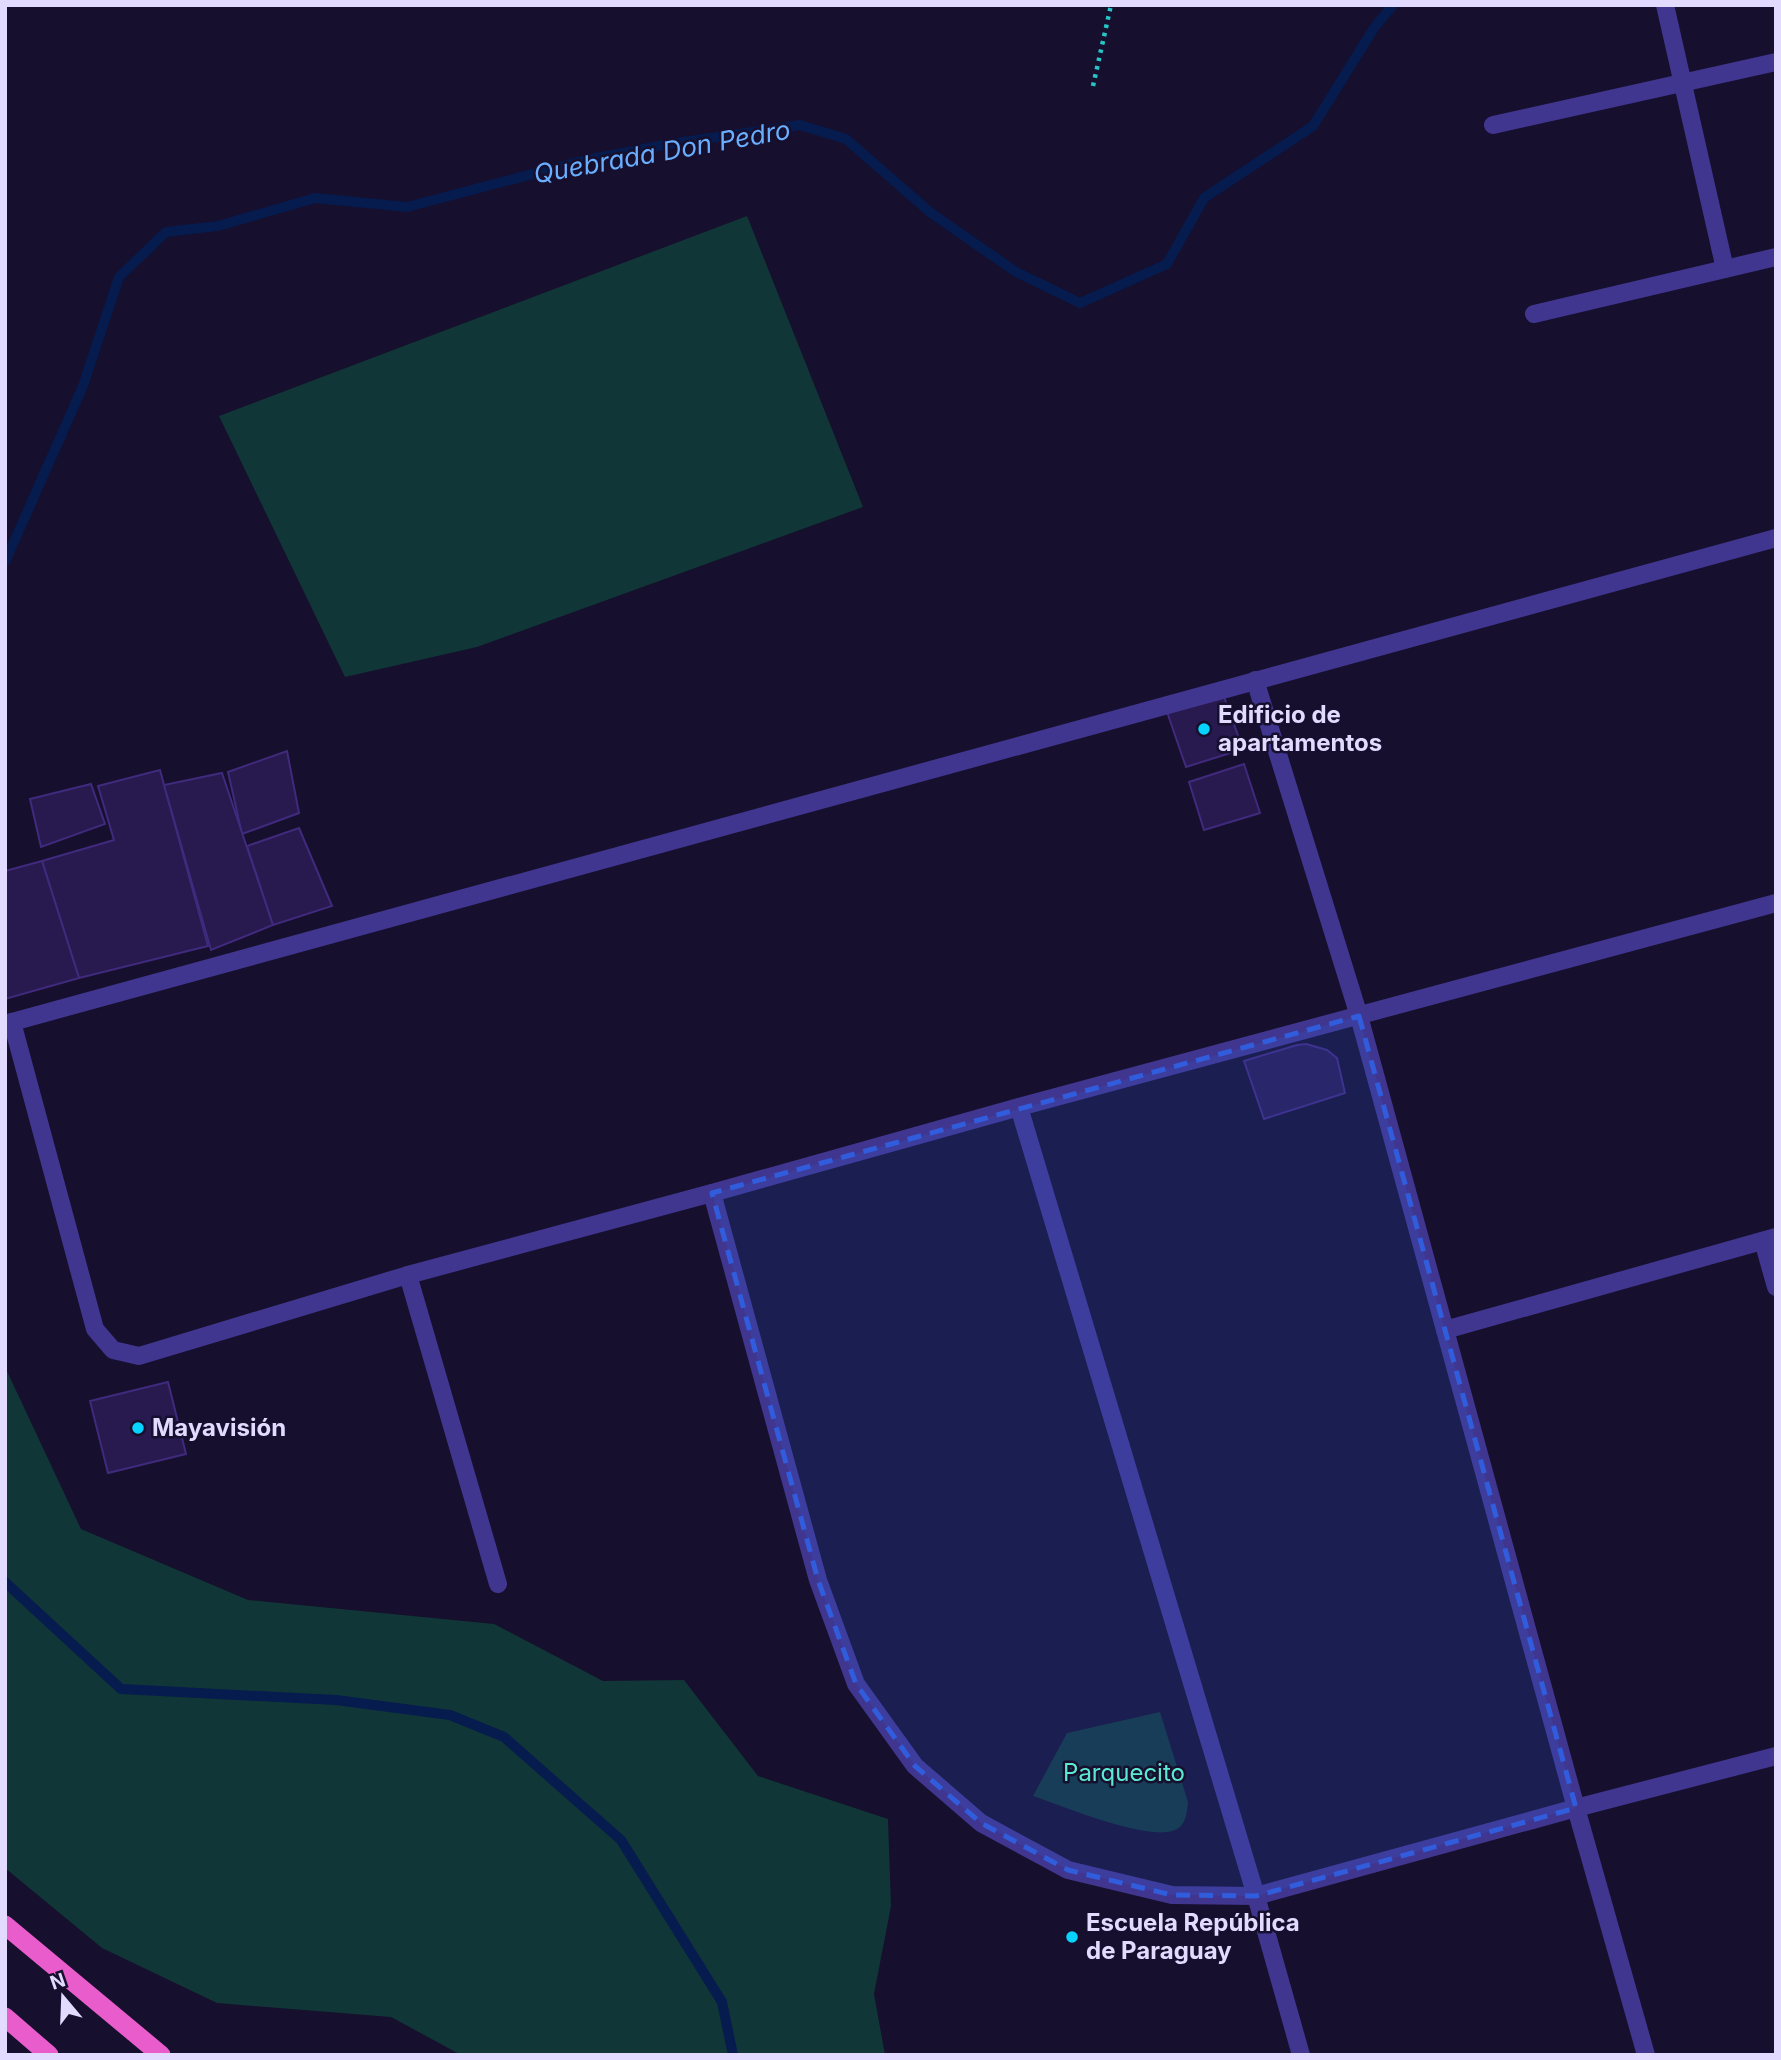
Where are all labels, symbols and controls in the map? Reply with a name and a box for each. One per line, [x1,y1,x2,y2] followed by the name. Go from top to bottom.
[531,114,793,189] water label: Quebrada Don Pedro
[1218,700,1382,757] place label: Edificio de apartamentos
[1196,721,1212,737] marker: Edificio de apartamentos
[152,1413,286,1442] place label: Mayavisión
[130,1420,146,1436] marker: Mayavisión
[1063,1758,1185,1787] park label: Parquecito
[1086,1908,1300,1965] place label: Escuela República de Paraguay
[1064,1929,1080,1945] marker: Escuela República de Paraguay
[28,1962,98,2032] north arrow
[47,1968,68,1995] text: N

